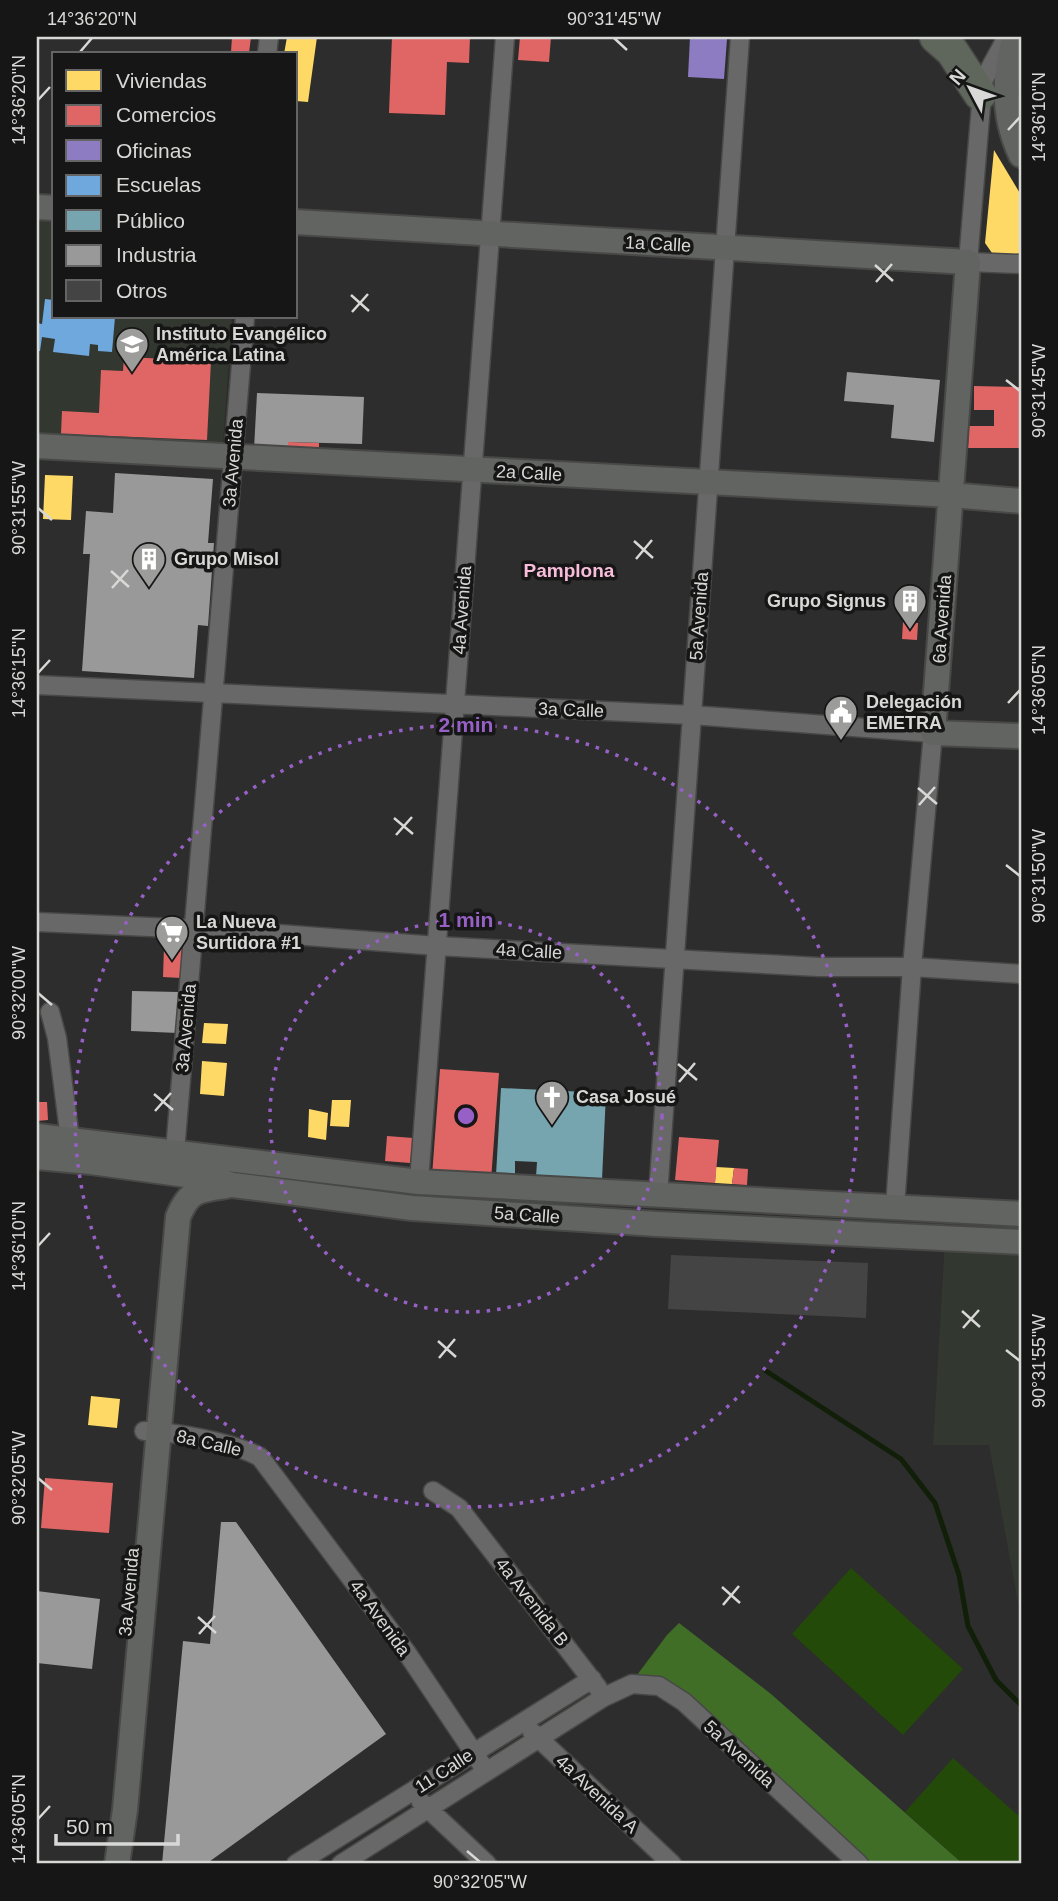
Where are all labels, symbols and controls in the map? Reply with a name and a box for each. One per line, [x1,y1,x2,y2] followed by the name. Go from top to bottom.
[47,9,137,29] text: 14°36'20"N
[567,9,661,29] text: 90°31'45"W
[52,52,298,318] legend
[936,52,1006,122] north arrow
[9,55,29,145] text: 14°36'20"N
[945,65,970,89] text: N
[116,69,207,92] text: Viviendas
[1029,72,1049,162] text: 14°36'10"N
[116,103,216,126] text: Comercios
[116,139,192,162] text: Oficinas
[116,173,201,196] text: Escuelas
[116,209,185,232] text: Público
[624,232,692,256] street label: 1a Calle
[116,243,197,266] text: Industria
[116,279,167,302] text: Otros
[156,324,327,365] place label: Instituto Evangélico América Latina
[113,325,151,374] school or university icon: Instituto Evangélico América Latina
[1029,344,1049,438] text: 90°31'45"W
[219,417,247,508] street label: 3a Avenida
[9,461,29,555] text: 90°31'55"W
[495,461,563,485] street label: 2a Calle
[130,540,168,589] building icon: Grupo Misol
[174,549,279,569] place label: Grupo Misol
[524,560,615,581] district label: Pamplona
[449,564,475,655] street label: 4a Avenida
[686,570,712,661] street label: 5a Avenida
[929,573,955,664] street label: 6a Avenida
[891,582,929,631] building icon: Grupo Signus
[767,591,886,611] place label: Grupo Signus
[9,628,29,718] text: 14°36'15"N
[1029,645,1049,735] text: 14°36'05"N
[866,692,962,733] place label: Delegación EMETRA
[822,693,860,742] public building icon: Delegación EMETRA
[538,699,604,721] street label: 3a Calle
[439,713,493,736] text: 2 min
[1029,829,1049,923] text: 90°31'50"W
[439,908,493,931] text: 1 min
[196,912,301,953] place label: La Nueva Surtidora #1
[153,913,191,962] supermarket icon: La Nueva Surtidora #1
[495,939,563,963] street label: 4a Calle
[9,946,29,1040] text: 90°32'00"W
[172,982,200,1073] street label: 3a Avenida
[533,1078,571,1127] church icon: Casa Josué
[576,1087,676,1107] place label: Casa Josué
[454,1104,478,1128] centre of rings
[9,1201,29,1291] text: 14°36'10"N
[493,1203,561,1227] street label: 5a Calle
[1029,1314,1049,1408] text: 90°31'55"W
[175,1426,243,1460] street label: 8a Calle
[9,1431,29,1525] text: 90°32'05"W
[115,1546,143,1637] street label: 3a Avenida
[492,1554,572,1650] street label: 4a Avenida B
[346,1576,415,1661] street label: 4a Avenida
[700,1716,779,1792] street label: 5a Avenida
[411,1745,477,1797] street label: 11 Calle
[552,1751,642,1837] street label: 4a Avenida A
[9,1774,29,1864] text: 14°36'05"N
[56,1803,178,1847] scale bar
[66,1815,113,1838] text: 50 m
[433,1872,527,1892] text: 90°32'05"W

